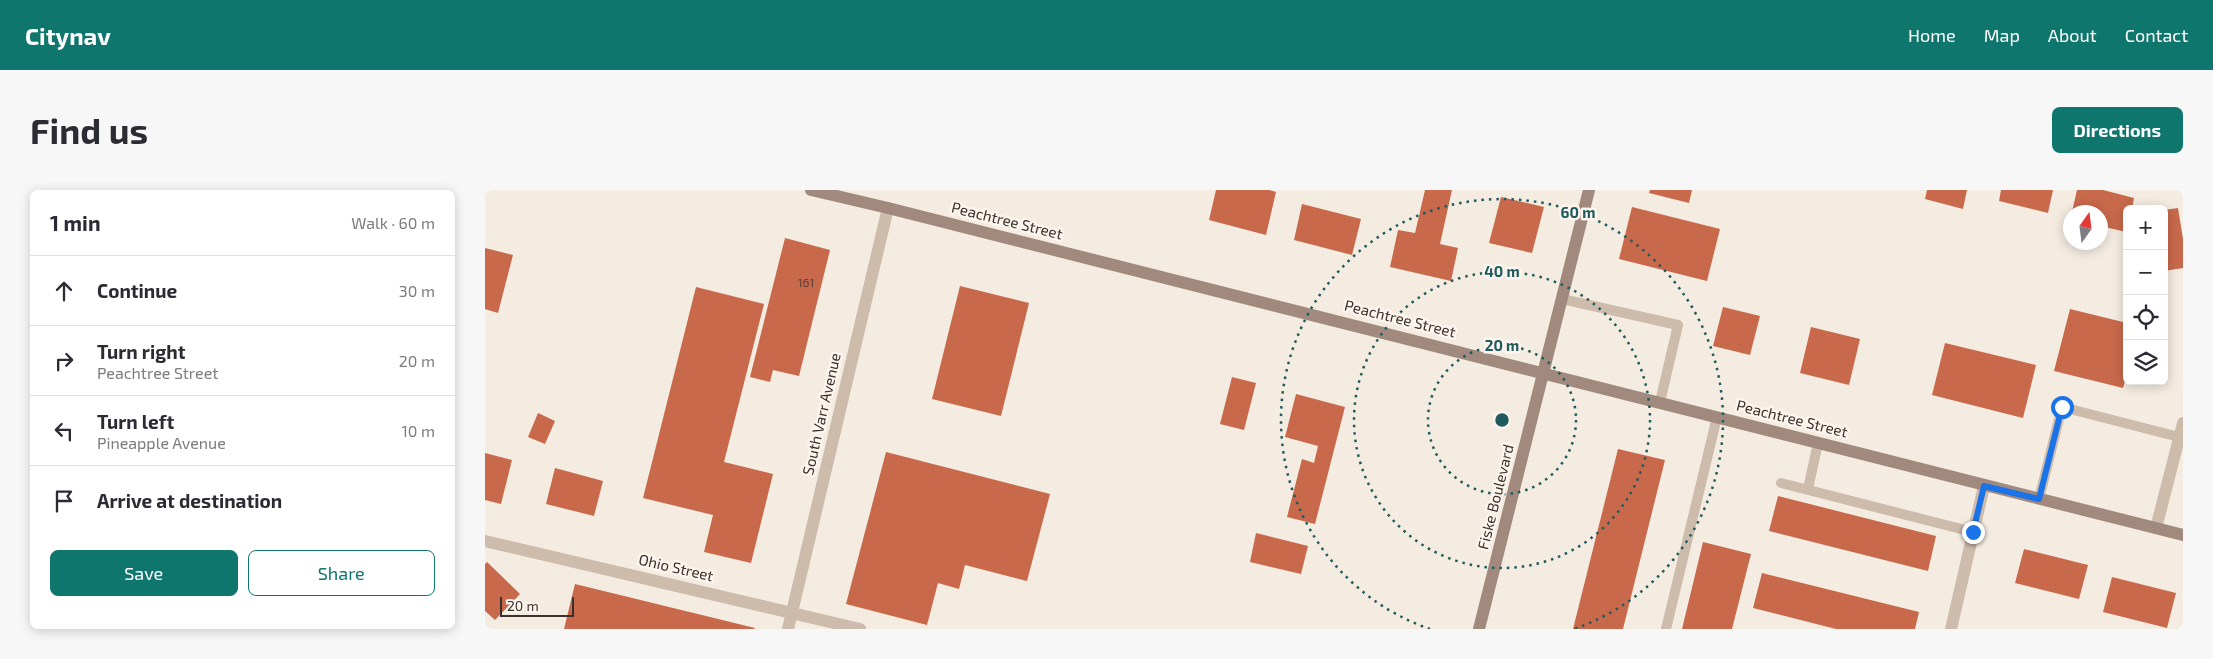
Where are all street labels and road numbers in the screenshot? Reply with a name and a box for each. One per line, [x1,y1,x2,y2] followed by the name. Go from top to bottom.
[950,198,1065,243] street label: Peachtree Street
[1343,296,1458,341] street label: Peachtree Street
[798,351,844,477] street label: South Varr Avenue
[1735,396,1850,441] street label: Peachtree Street
[1473,442,1517,551] street label: Fiske Boulevard
[637,550,716,584] street label: Ohio Street

